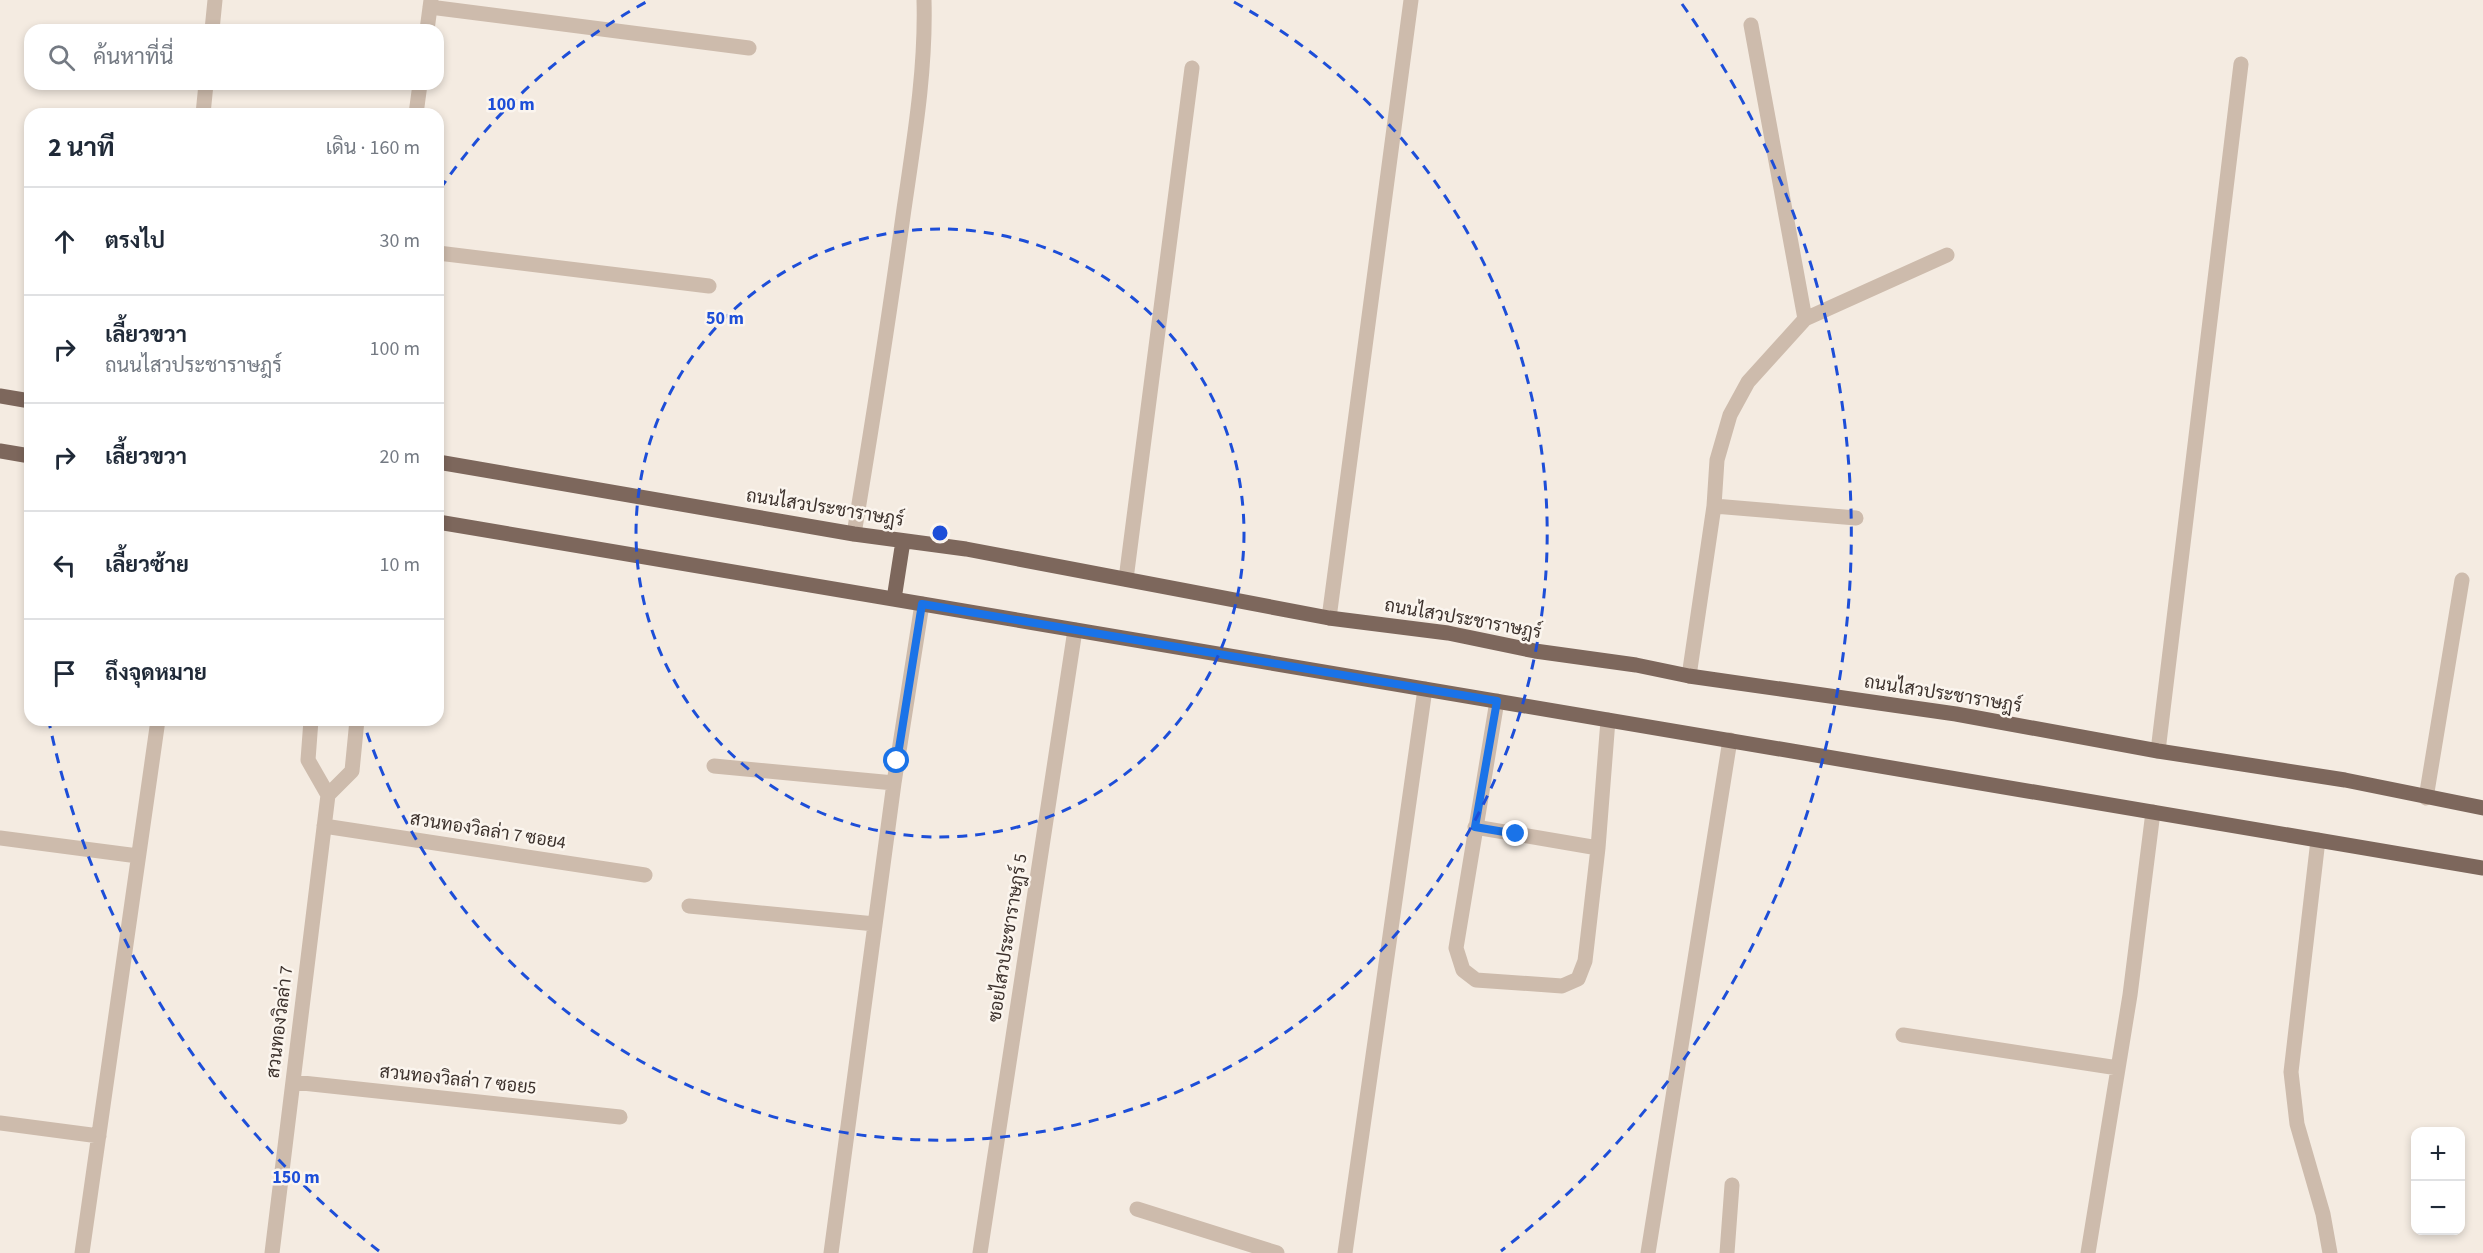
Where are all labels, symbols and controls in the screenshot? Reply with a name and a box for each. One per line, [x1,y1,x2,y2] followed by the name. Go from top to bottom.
[24,24,444,90] search box
[45,41,78,74] icon: search
[93,41,173,73] text: ค้นหาที่นี่
[487,92,535,117] text: 100 m
[48,129,115,166] text: 2 นาที
[326,134,420,162] text: เดิน · 160 m
[48,225,81,258] icon: ahead
[105,225,165,257] text: ตรงไป
[380,227,420,255] text: 30 m
[706,306,744,331] text: 50 m
[105,319,187,351] text: เลี้ยวขวา
[48,333,81,366] icon: right
[370,335,420,363] text: 100 m
[105,352,282,380] text: ถนนไสวประชาราษฎร์
[48,441,81,474] icon: right
[105,441,187,473] text: เลี้ยวขวา
[380,443,420,471] text: 20 m
[744,482,906,533] street label: ถนนไสวประชาราษฎร์
[930,523,950,543] centre of rings
[48,549,81,582] icon: left
[105,549,189,581] text: เลี้ยวซ้าย
[380,551,420,579] text: 10 m
[1382,592,1544,645] street label: ถนนไสวประชาราษฎร์
[48,657,81,690] icon: arrive
[105,657,207,689] text: ถึงจุดหมาย
[1862,668,2024,719] street label: ถนนไสวประชาราษฎร์
[883,747,909,773] route start
[408,806,568,856] street label: สวนทองวิลล่า 7 ซอย4
[1502,820,1528,846] route end
[981,852,1034,1024] street label: ซอยไสวประชาราษฎร์ 5
[261,964,299,1080] street label: สวนทองวิลล่า 7
[378,1059,538,1101] street label: สวนทองวิลล่า 7 ซอย5
[2411,1127,2465,1235] map controls
[2411,1127,2465,1181] button: +
[272,1165,320,1190] text: 150 m
[2411,1181,2465,1235] button: −

